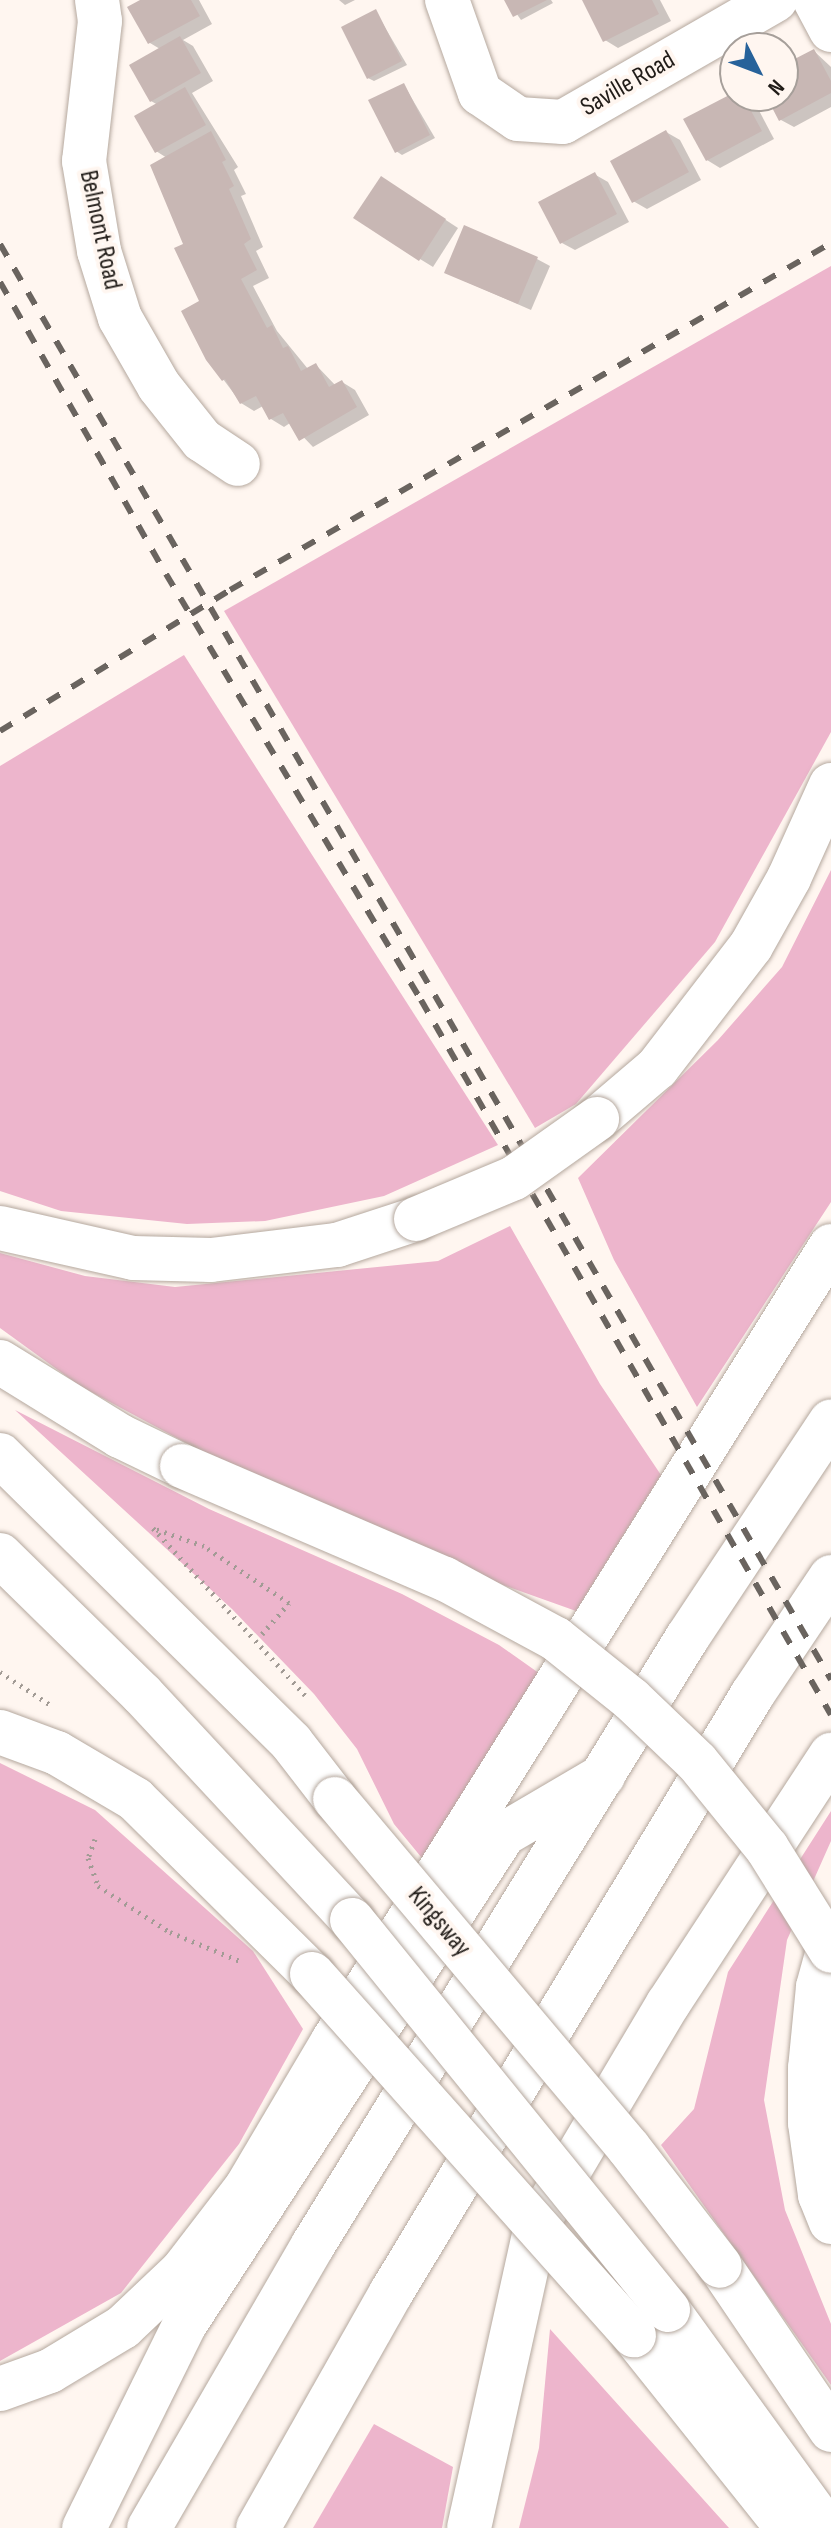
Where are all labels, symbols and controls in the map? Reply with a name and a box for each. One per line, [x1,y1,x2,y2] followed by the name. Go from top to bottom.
[719,32,799,112] north arrow
[575,45,681,123] street label: Saville Road
[762,74,790,100] text: N
[72,168,128,292] street label: Belmont Road
[401,1881,477,1963] street label: Kingsway

